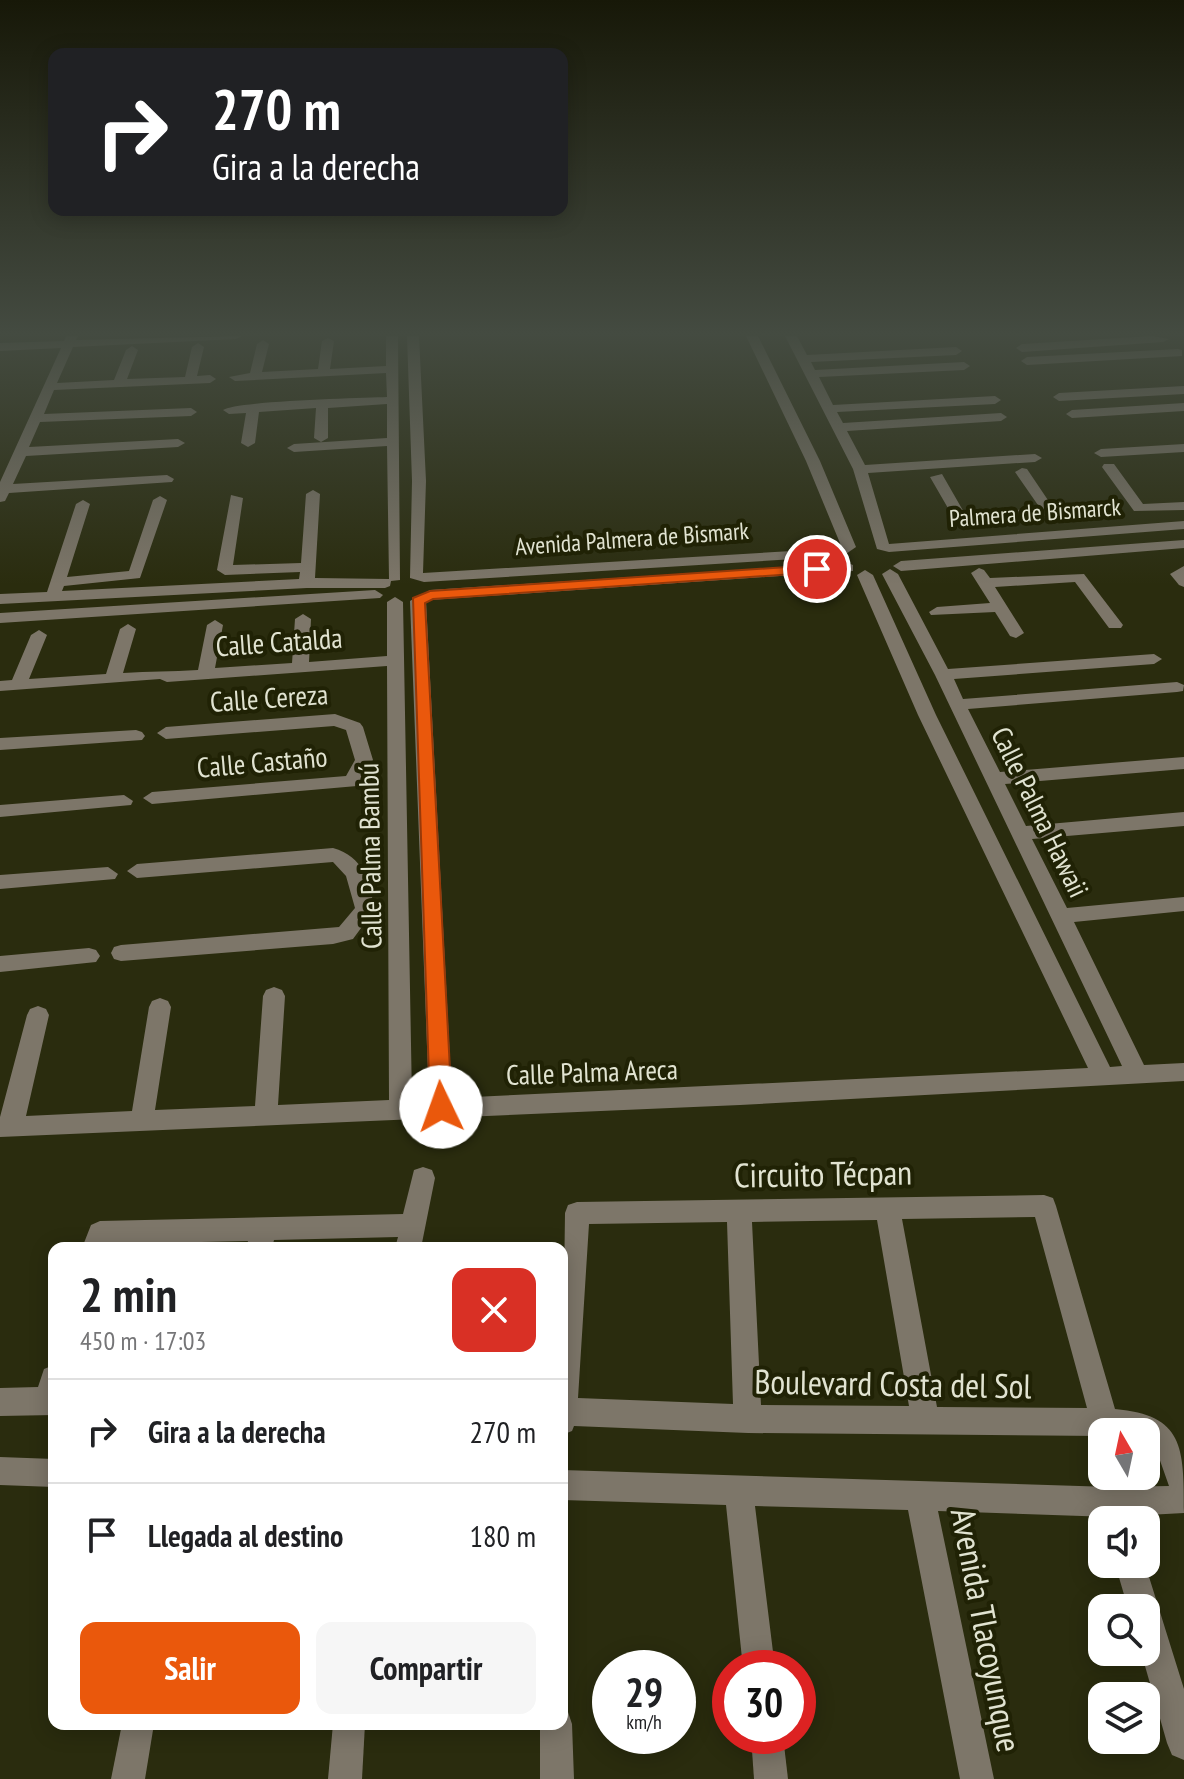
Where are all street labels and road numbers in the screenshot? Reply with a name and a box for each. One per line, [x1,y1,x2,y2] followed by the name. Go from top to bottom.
[948,491,1122,534] street label: Palmera de Bismarck
[514,515,750,562] street label: Avenida Palmera de Bismark
[215,619,343,664] street label: Calle Catalda
[209,675,329,720] street label: Calle Cereza
[983,720,1098,903] street label: Calle Palma Hawaii
[195,737,329,786] street label: Calle Castaño
[349,763,390,949] street label: Calle Palma Bambú
[505,1050,678,1093] street label: Calle Palma Areca
[734,1149,912,1197] street label: Circuito Técpan
[754,1359,1032,1407] street label: Boulevard Costa del Sol
[942,1504,1032,1756] street label: Avenida Tlacoyunque

